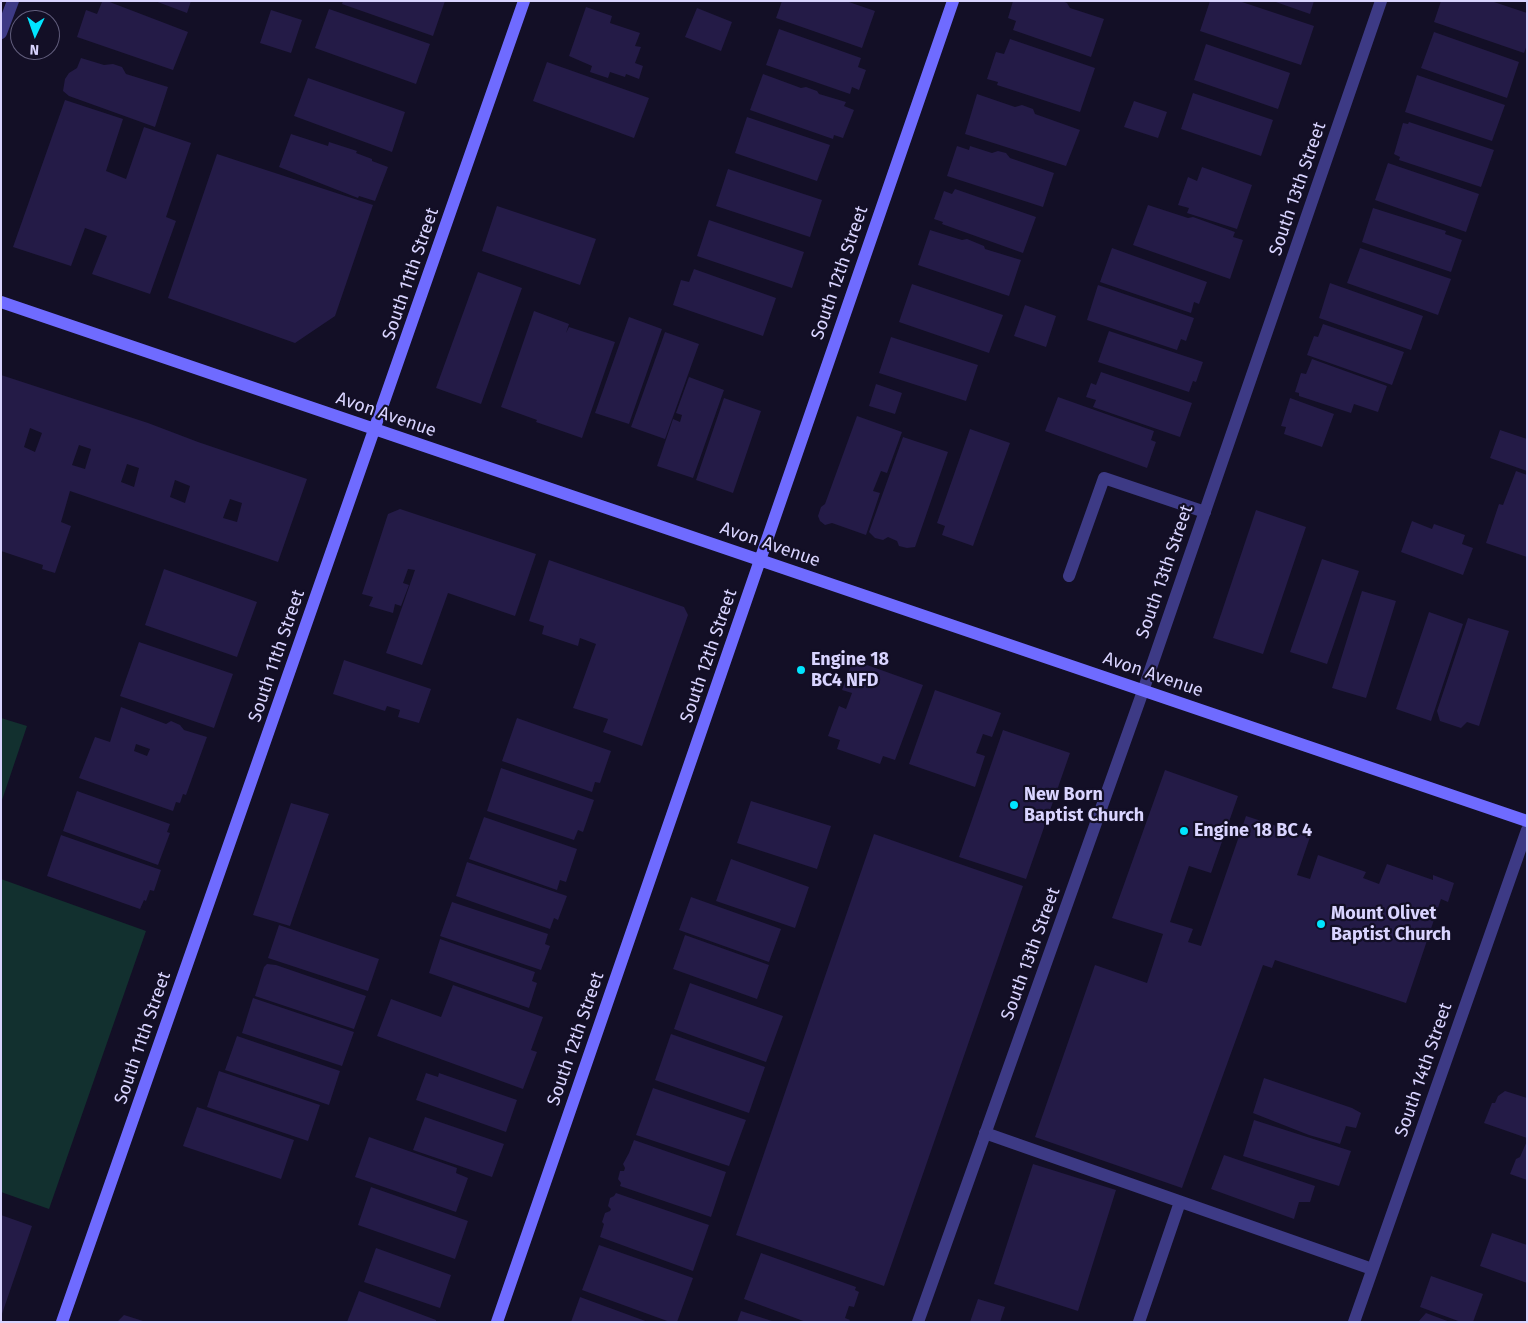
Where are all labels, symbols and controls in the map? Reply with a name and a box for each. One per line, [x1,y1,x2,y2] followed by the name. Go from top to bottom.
[10,10,60,60] north arrow
[29,41,39,58] text: N
[1265,119,1331,259] street label: South 13th Street
[807,203,873,343] street label: South 12th Street
[378,205,444,343] street label: South 11th Street
[333,388,439,442] street label: Avon Avenue
[1132,502,1198,642] street label: South 13th Street
[717,518,823,572] street label: Avon Avenue
[676,586,742,726] street label: South 12th Street
[244,587,310,725] street label: South 11th Street
[1100,648,1206,702] street label: Avon Avenue
[811,649,889,692] place label: Engine 18 BC4 NFD
[795,664,807,676] marker: Engine 18 BC4 NFD
[1024,784,1144,826] place label: New Born Baptist Church
[1008,799,1020,811] marker: New Born Baptist Church
[1194,820,1312,842] place label: Engine 18 BC 4
[1178,825,1190,837] marker: Engine 18 BC 4
[997,885,1065,1023] street label: South 13th Street
[1331,903,1451,946] place label: Mount Olivet Baptist Church
[1315,918,1327,930] marker: Mount Olivet Baptist Church
[110,969,176,1107] street label: South 11th Street
[543,969,609,1109] street label: South 12th Street
[1391,1000,1457,1140] street label: South 14th Street

